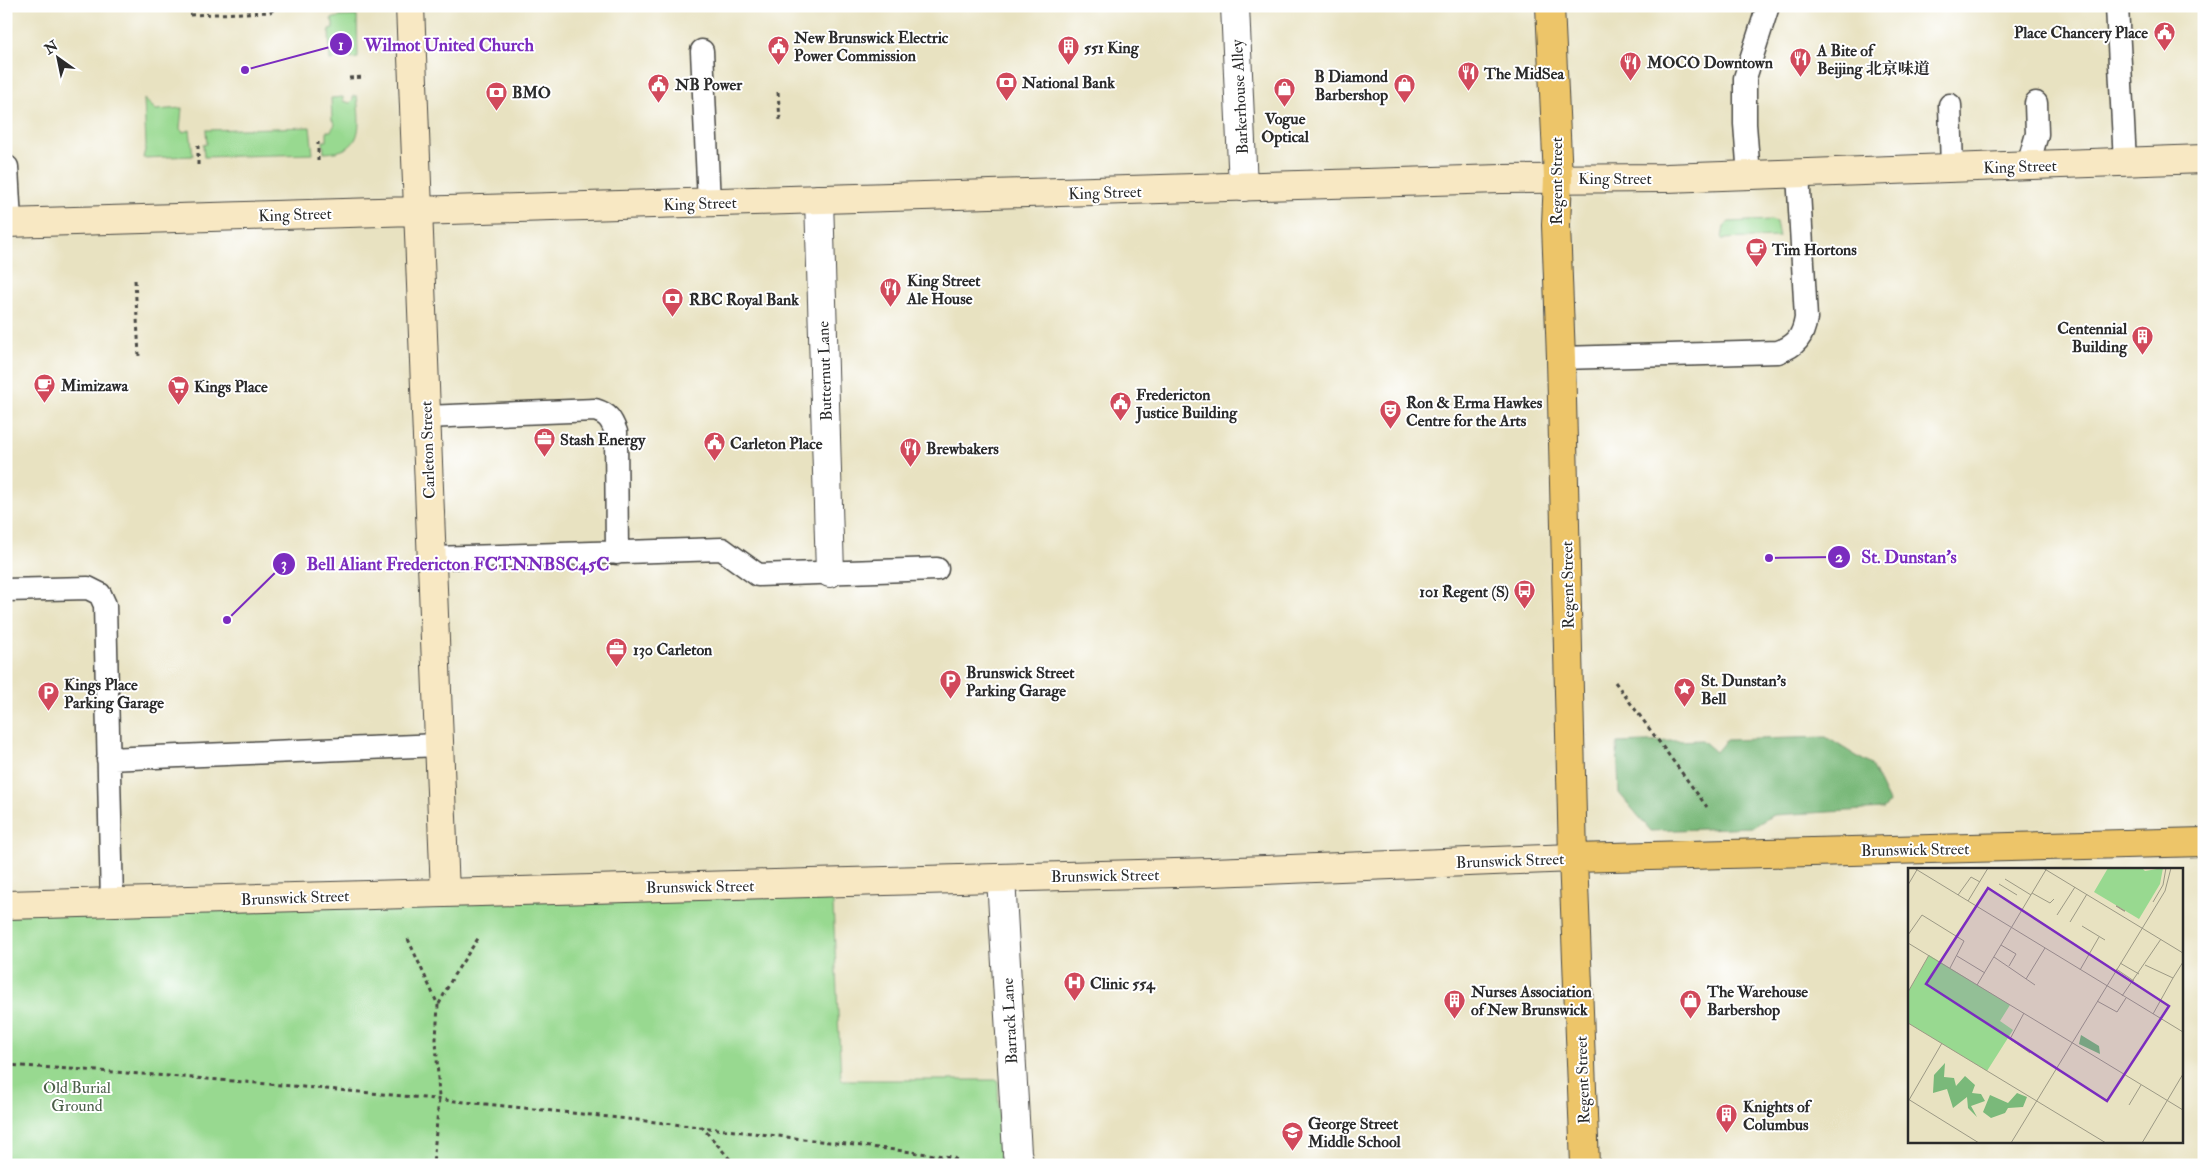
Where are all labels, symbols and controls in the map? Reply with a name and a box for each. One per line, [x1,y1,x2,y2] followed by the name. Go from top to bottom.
[2152,20,2176,51] public building icon: Place Chancery Place
[2014,23,2148,44] place label: Place Chancery Place
[329,28,543,61] callout: Wilmot United Church
[793,28,949,66] place label: New Brunswick Electric Power Commission
[32,32,82,82] north arrow
[363,34,534,57] text: Wilmot United Church
[766,34,790,65] public building icon: New Brunswick Electric Power Commission
[1056,35,1080,66] building icon: 551 King
[338,36,344,55] text: 1
[40,37,61,59] text: N
[1084,38,1140,59] place label: 551 King
[1227,38,1253,155] street label: Barkerhouse Alley
[1816,41,1930,80] place label: A Bite of Beijing 北京味道
[1789,47,1813,78] restaurant icon: A Bite of Beijing 北京味道
[1619,50,1643,81] restaurant icon: MOCO Downtown
[1646,53,1774,73] place label: MOCO Downtown
[1456,61,1480,92] restaurant icon: The MidSea
[1483,64,1564,84] place label: The MidSea
[1314,67,1388,106] place label: B Diamond Barbershop
[994,70,1018,101] bank icon: National Bank
[647,72,671,103] public building icon: NB Power
[1021,73,1115,93] place label: National Bank
[1392,73,1416,104] shop icon: B Diamond Barbershop
[674,75,743,95] place label: NB Power
[1273,77,1297,108] shop icon: Vogue Optical
[484,80,508,111] bank icon: BMO
[512,83,551,103] place label: BMO
[1261,109,1310,148] place label: Vogue Optical
[1547,137,1567,225] street label: Regent Street
[1983,156,2057,178] street label: King Street
[1578,169,1652,189] street label: King Street
[1068,182,1142,204] street label: King Street
[663,193,737,215] street label: King Street
[258,204,332,226] street label: King Street
[1744,237,1768,268] cafe icon: Tim Hortons
[1771,240,1857,260] place label: Tim Hortons
[906,271,981,309] place label: King Street Ale House
[879,277,903,308] restaurant icon: King Street Ale House
[661,287,685,318] bank icon: RBC Royal Bank
[689,290,799,311] place label: RBC Royal Bank
[2057,319,2128,358] place label: Centennial Building
[813,320,837,421] street label: Butternut Lane
[2131,325,2155,356] building icon: Centennial Building
[33,373,57,404] cafe icon: Mimizawa
[166,374,190,405] supermarket icon: Kings Place
[60,376,128,396] place label: Mimizawa
[194,377,268,398] place label: Kings Place
[1135,385,1238,424] place label: Fredericton Justice Building
[1108,391,1132,422] public building icon: Fredericton Justice Building
[1406,393,1543,431] place label: Ron & Erma Hawkes Centre for the Arts
[1378,399,1402,430] theatre icon: Ron & Erma Hawkes Centre for the Arts
[416,401,440,499] street label: Carleton Street
[532,427,556,458] office icon: Stash Energy
[560,430,646,451] place label: Stash Energy
[702,431,726,462] public building icon: Carleton Place
[730,434,823,454] place label: Carleton Place
[898,436,922,467] restaurant icon: Brewbakers
[926,439,999,459] place label: Brewbakers
[1827,540,1967,573] callout: St. Dunstan's
[1557,541,1579,629] street label: Regent Street
[1861,546,1957,569] text: St. Dunstan's
[272,548,620,581] callout: Bell Aliant Fredericton FCTNNBSC45C
[1835,548,1843,567] text: 2
[307,553,609,576] text: Bell Aliant Fredericton FCTNNBSC45C
[281,555,287,574] text: 3
[1513,579,1537,610] bus stop icon: 101 Regent (S)
[1419,582,1509,603] place label: 101 Regent (S)
[605,637,629,668] office icon: 130 Carleton
[633,640,713,660] place label: 130 Carleton
[966,663,1075,702] place label: Brunswick Street Parking Garage
[938,669,962,700] parking icon: Brunswick Street Parking Garage
[1701,671,1786,709] place label: St. Dunstan's Bell
[64,675,164,714] place label: Kings Place Parking Garage
[1673,677,1697,708] place icon: St. Dunstan's Bell
[36,681,60,712] parking icon: Kings Place Parking Garage
[1861,839,1969,861] street label: Brunswick Street
[1455,849,1565,873] street label: Brunswick Street
[1051,865,1159,887] street label: Brunswick Street
[1908,868,2182,1144] inset map
[646,876,754,898] street label: Brunswick Street
[240,886,350,910] street label: Brunswick Street
[1062,971,1086,1002] hospital icon: Clinic 554
[1090,974,1156,994] place label: Clinic 554
[998,977,1022,1064] street label: Barrack Lane
[1470,982,1592,1020] place label: Nurses Association of New Brunswick
[1706,982,1808,1021] place label: The Warehouse Barbershop
[1443,988,1467,1019] building icon: Nurses Association of New Brunswick
[1679,988,1703,1019] shop icon: The Warehouse Barbershop
[1571,1036,1595,1124] street label: Regent Street
[43,1078,111,1116] park label: Old Burial Ground
[1743,1097,1813,1135] place label: Knights of Columbus
[1715,1103,1739,1134] building icon: Knights of Columbus
[1307,1114,1402,1152] place label: George Street Middle School
[1280,1120,1304,1151] school or university icon: George Street Middle School

